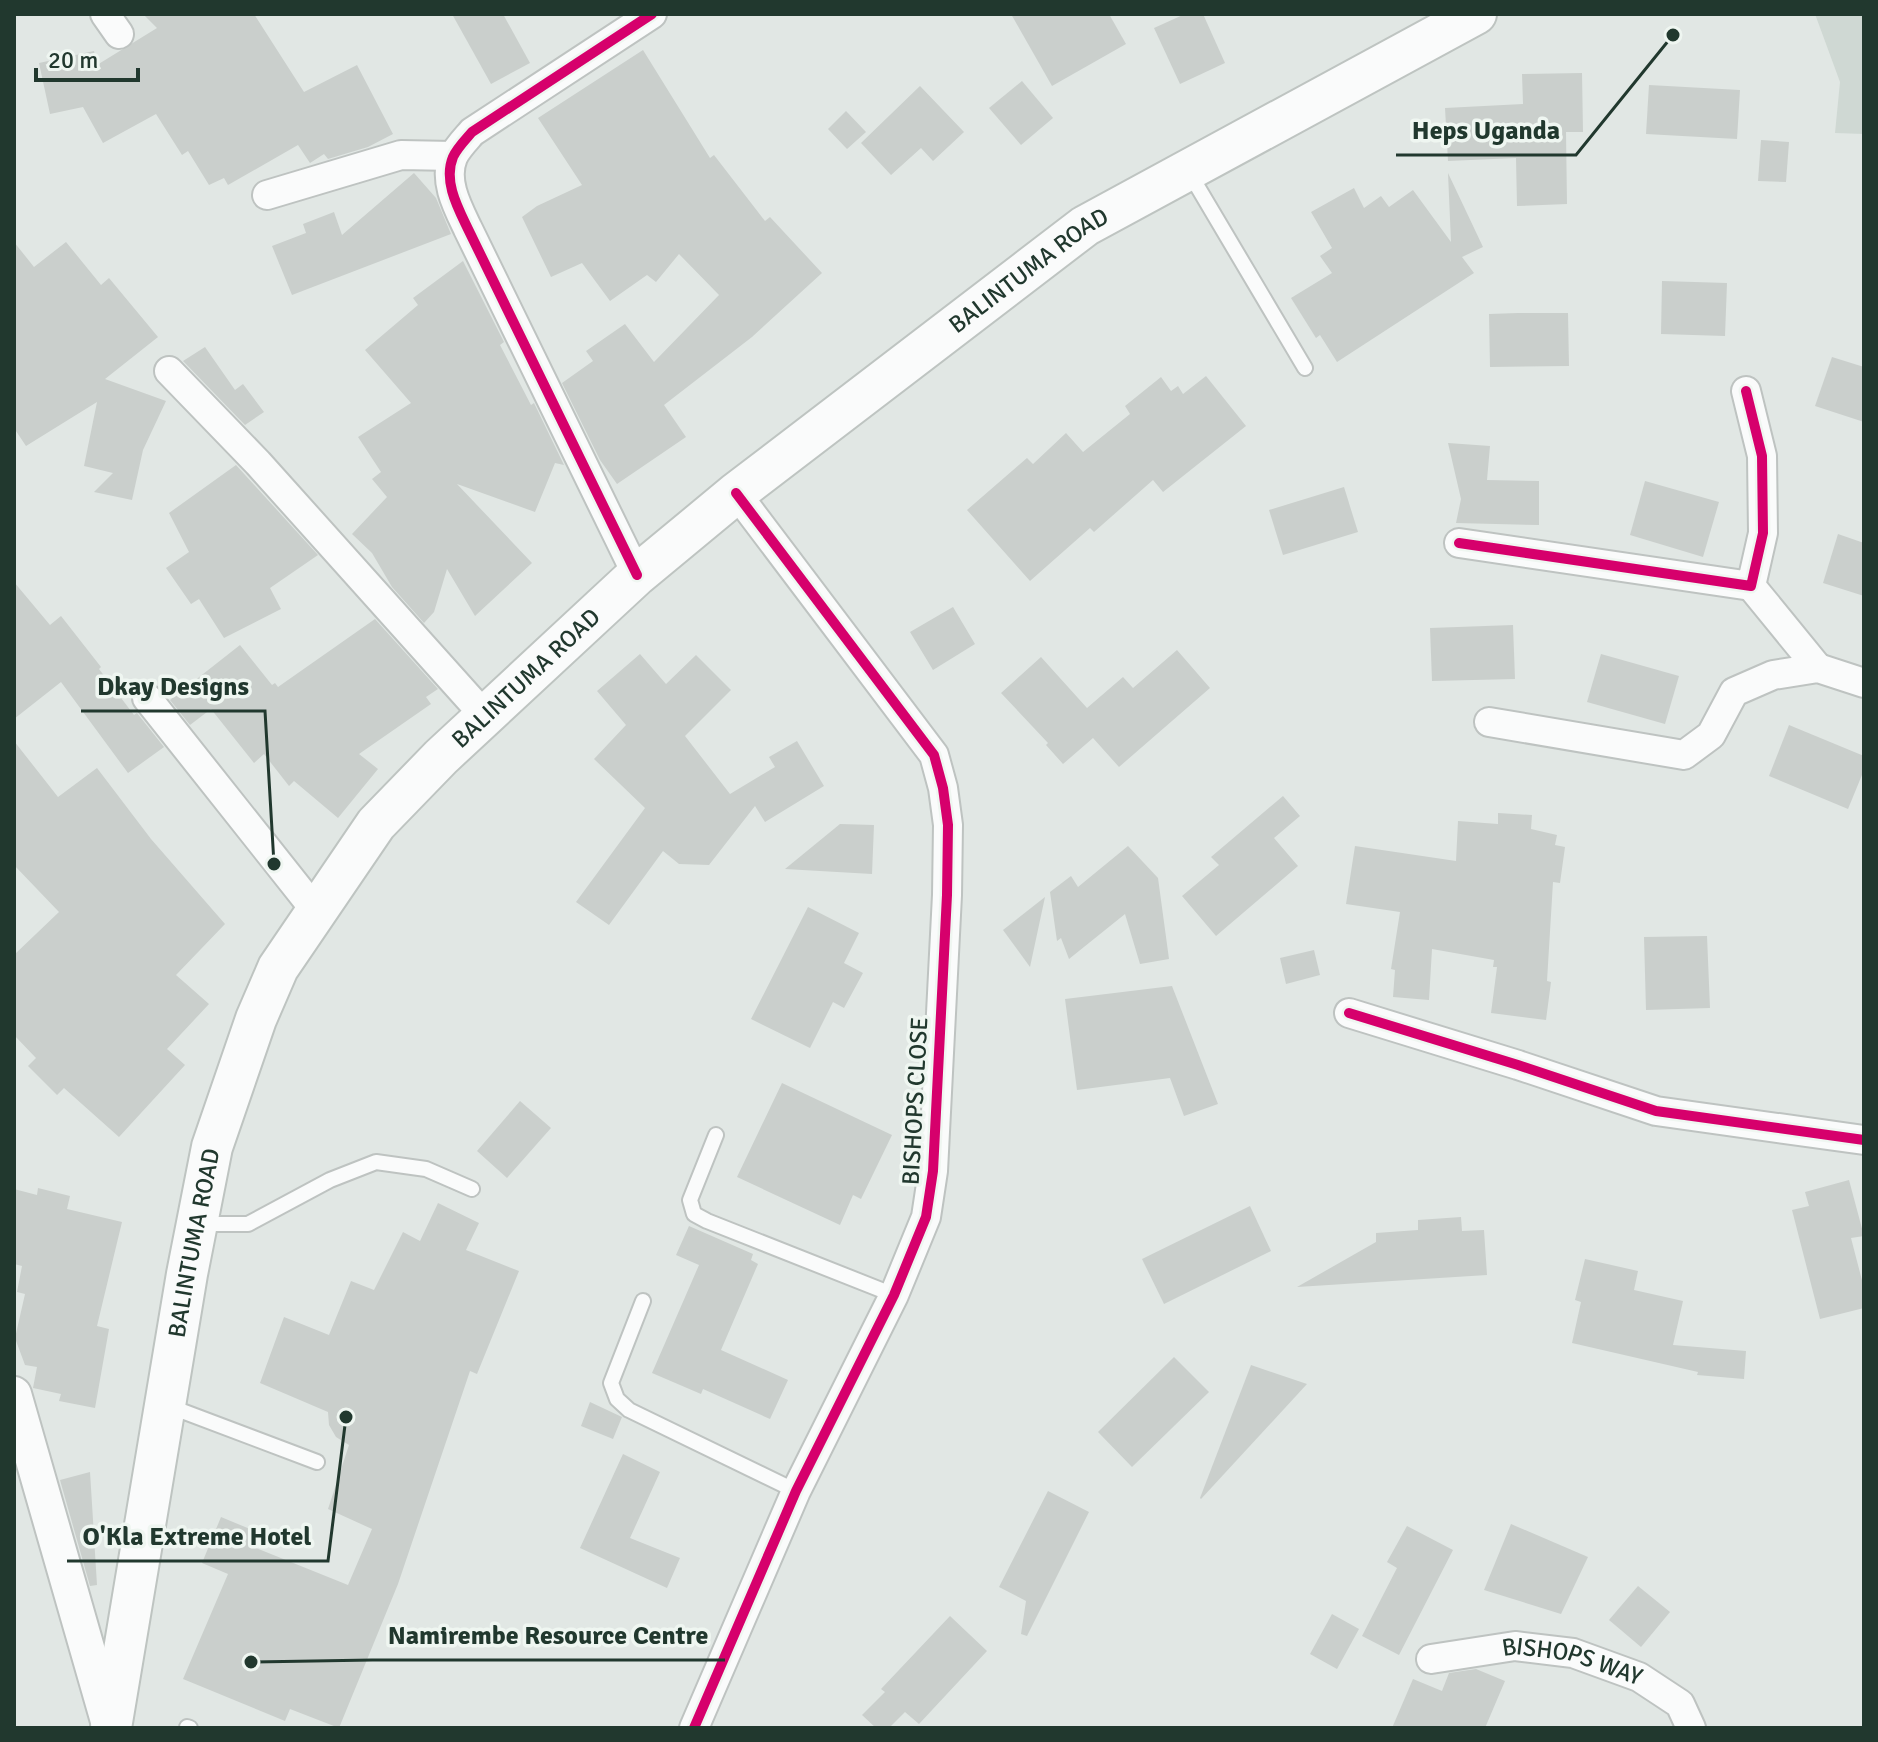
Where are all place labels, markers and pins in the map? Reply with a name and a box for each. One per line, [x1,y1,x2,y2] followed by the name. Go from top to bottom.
[1396,105,1576,155] callout: Heps Uganda
[81,661,265,711] callout: Dkay Designs
[67,1511,328,1561] callout: O'Kla Extreme Hotel
[372,1610,725,1660] callout: Namirembe Resource Centre

